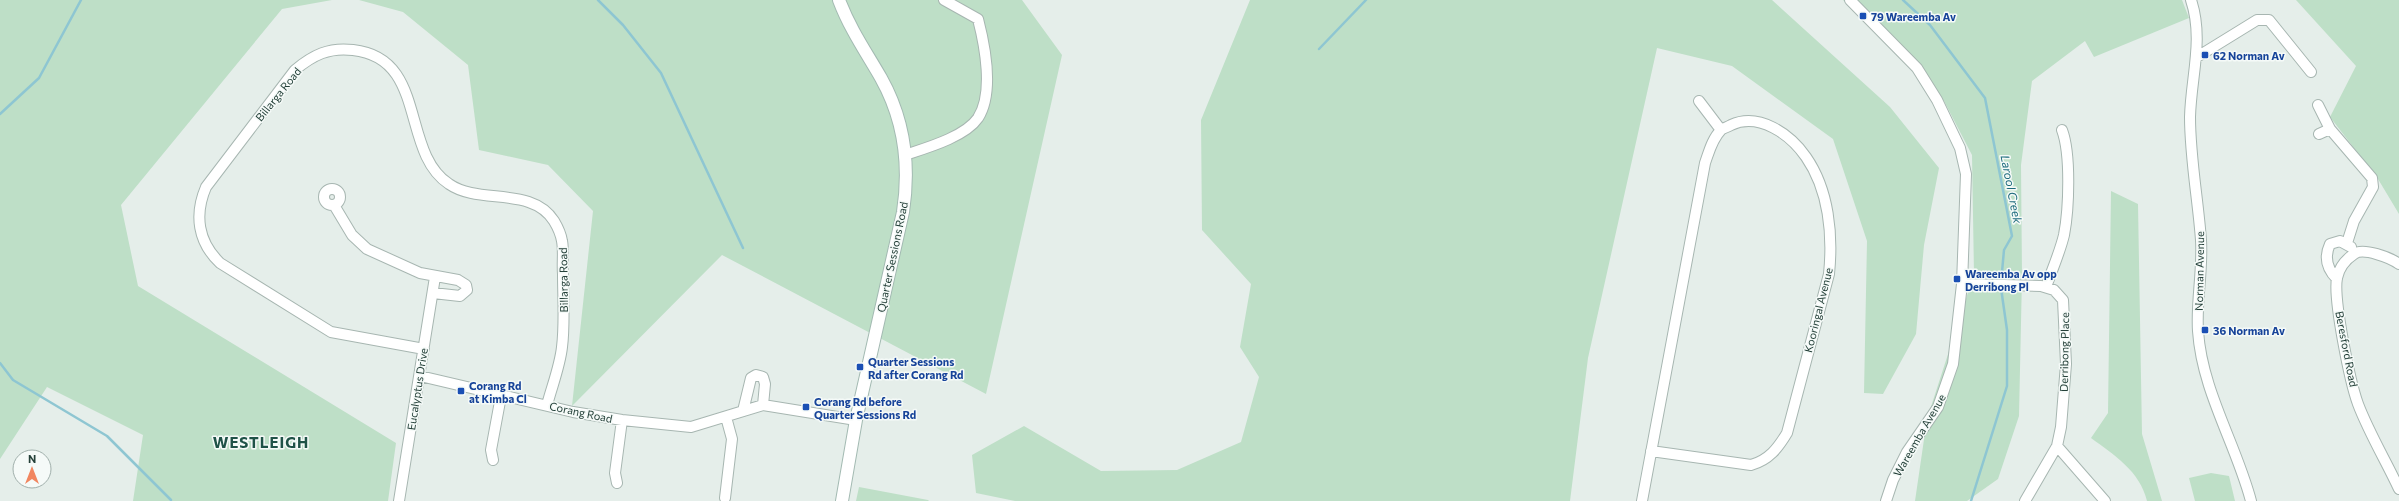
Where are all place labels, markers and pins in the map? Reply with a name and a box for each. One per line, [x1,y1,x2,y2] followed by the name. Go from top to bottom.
[1871,10,1956,23] place label: 79 Wareemba Av
[1858,11,1868,21] marker: 79 Wareemba Av
[2213,49,2285,62] place label: 62 Norman Av
[2200,50,2210,60] marker: 62 Norman Av
[1965,267,2057,293] place label: Wareemba Av opp Derribong Pl
[1952,274,1962,284] marker: Wareemba Av opp Derribong Pl
[2213,324,2285,337] place label: 36 Norman Av
[2200,325,2210,335] marker: 36 Norman Av
[868,355,964,381] place label: Quarter Sessions Rd after Corang Rd
[855,362,865,372] marker: Quarter Sessions Rd after Corang Rd
[469,379,527,405] place label: Corang Rd at Kimba Cl
[456,386,466,396] marker: Corang Rd at Kimba Cl
[814,395,916,421] place label: Corang Rd before Quarter Sessions Rd
[801,402,811,412] marker: Corang Rd before Quarter Sessions Rd

